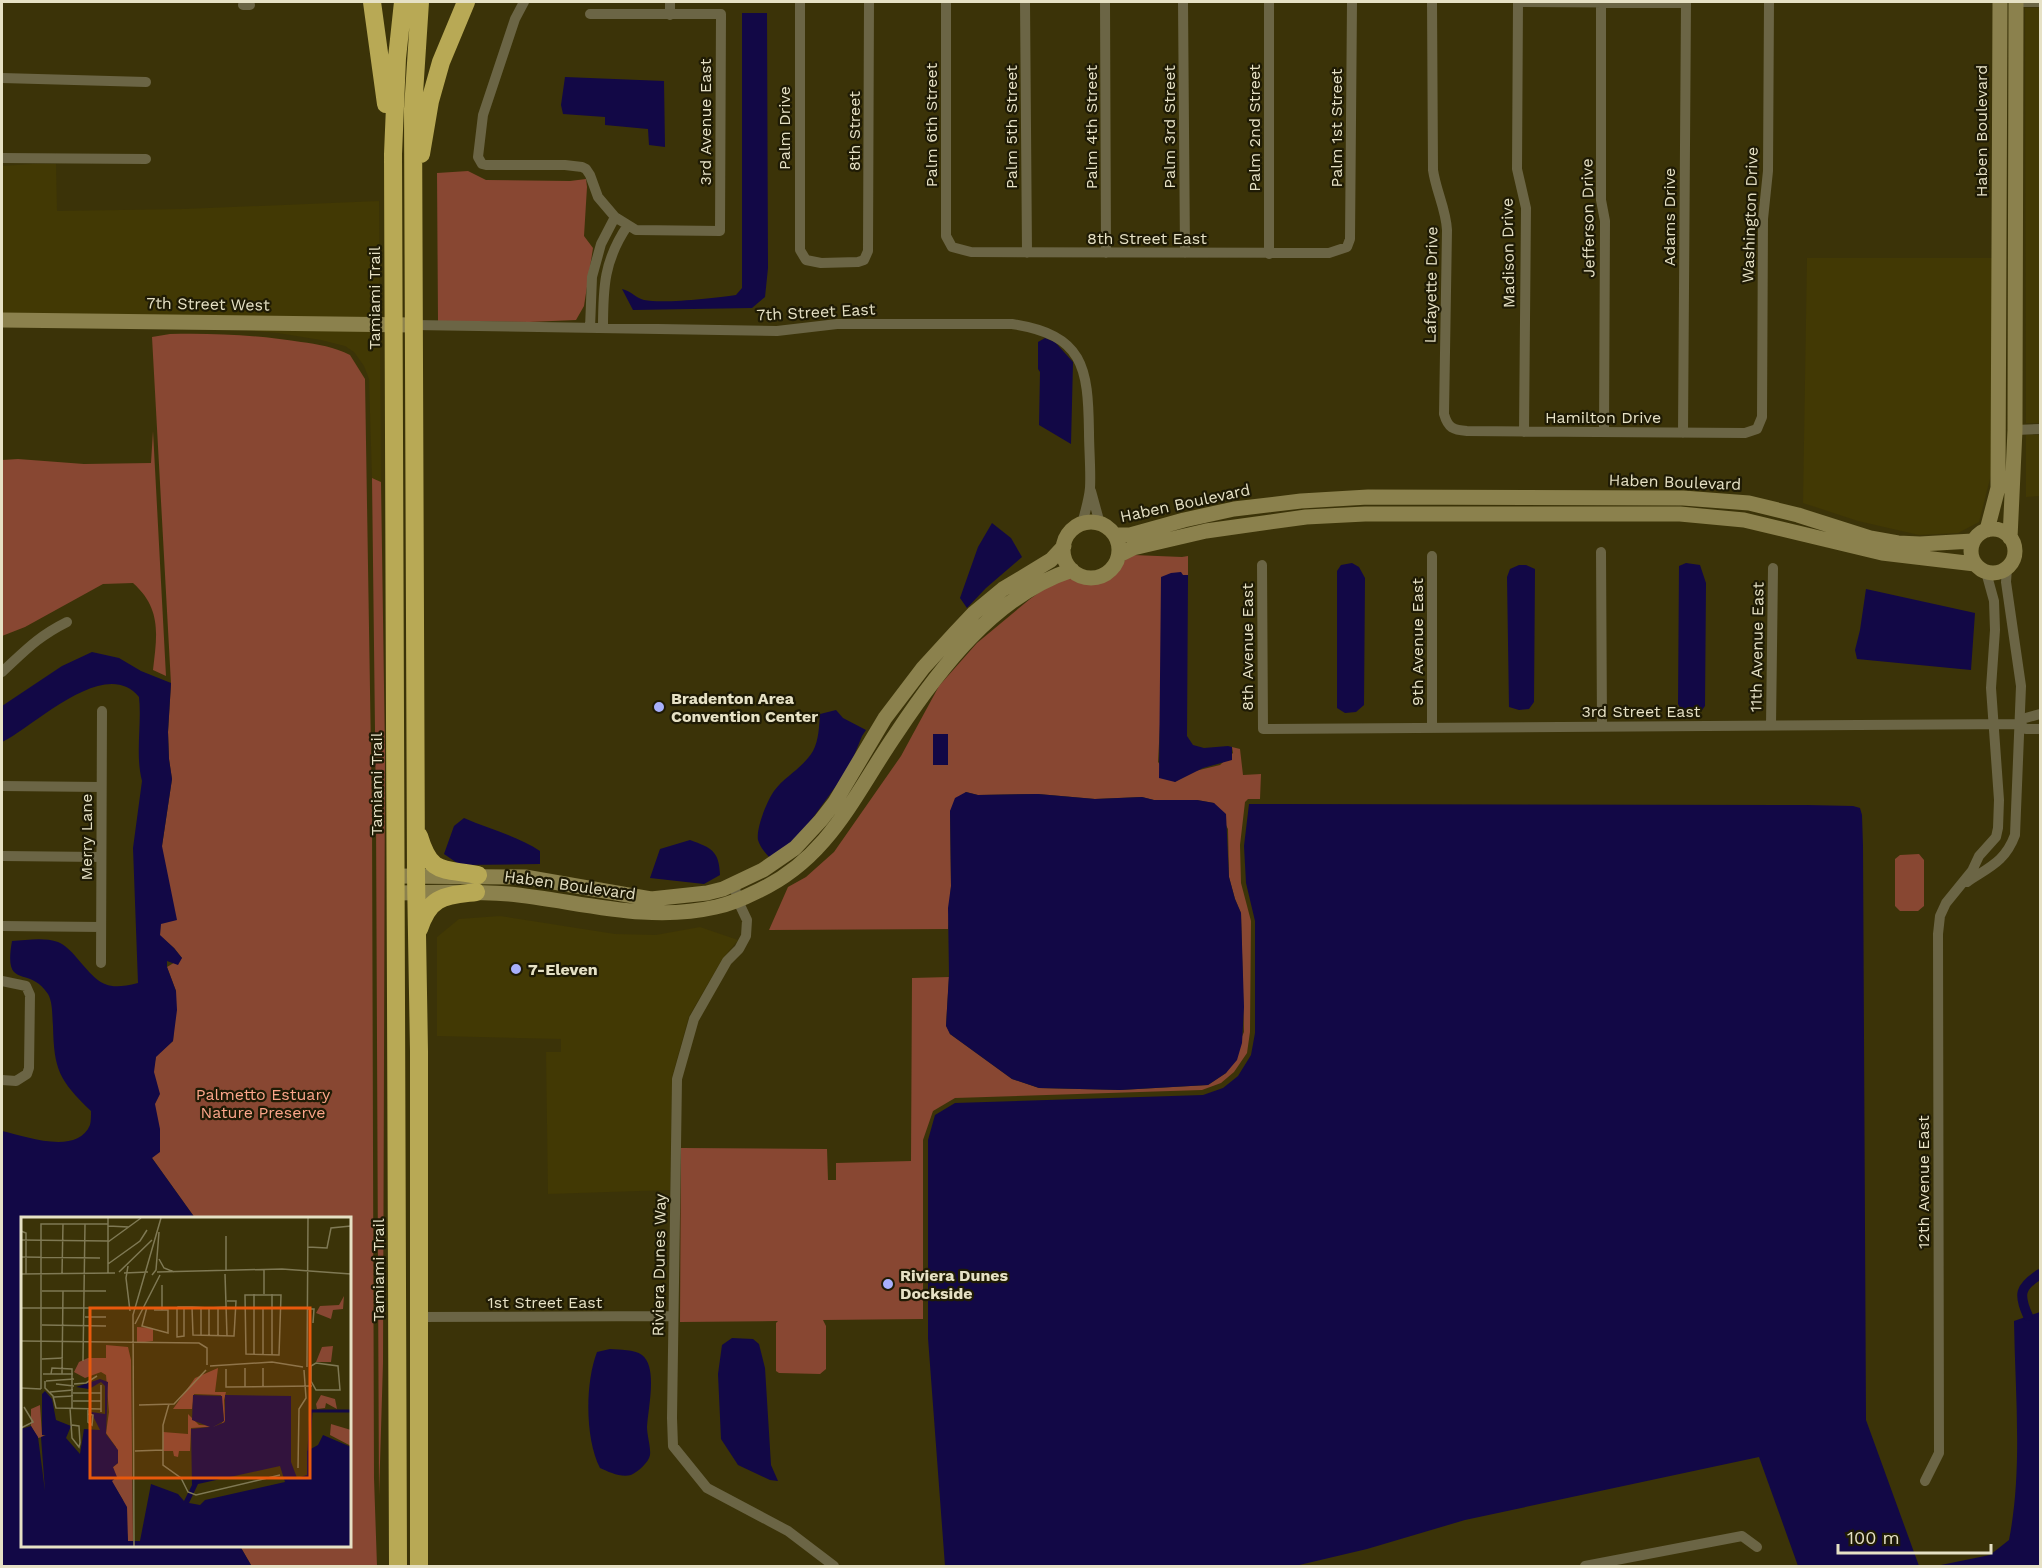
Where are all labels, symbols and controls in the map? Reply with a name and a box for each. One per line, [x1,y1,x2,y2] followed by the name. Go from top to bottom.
[696,58,715,185] street label: 3rd Avenue East
[922,63,941,187] street label: Palm 6th Street
[1082,64,1101,189] street label: Palm 4th Street
[1245,64,1264,192] street label: Palm 2nd Street
[1002,65,1021,189] street label: Palm 5th Street
[1160,65,1179,189] street label: Palm 3rd Street
[1972,65,1991,197] street label: Haben Boulevard
[1327,68,1346,188] street label: Palm 1st Street
[775,86,794,170] street label: Palm Drive
[845,91,864,171] street label: 8th Street
[1738,147,1762,283] street label: Washington Drive
[1577,158,1599,278] street label: Jefferson Drive
[1660,168,1679,266] street label: Adams Drive
[1498,198,1518,308] street label: Madison Drive
[1420,226,1442,344] street label: Lafayette Drive
[1087,229,1207,248] street label: 8th Street East
[365,246,384,350] street label: Tamiami Trail
[146,293,270,315] street label: 7th Street West
[756,299,876,325] street label: 7th Street East
[1545,408,1661,427] street label: Hamilton Drive
[1608,470,1742,494] street label: Haben Boulevard
[1118,480,1252,526] street label: Haben Boulevard
[1408,578,1427,706] street label: 9th Avenue East
[1746,581,1768,712] street label: 11th Avenue East
[1238,583,1257,711] street label: 8th Avenue East
[671,689,818,726] place label: Bradenton Area Convention Center
[652,700,666,714] marker: Bradenton Area Convention Center
[1581,702,1701,721] street label: 3rd Street East
[367,732,386,836] street label: Tamiami Trail
[77,794,96,880] street label: Merry Lane
[503,866,637,904] street label: Haben Boulevard
[528,960,598,979] place label: 7-Eleven
[509,962,523,976] marker: 7-Eleven
[196,1085,331,1122] park label: Palmetto Estuary Nature Preserve
[1914,1115,1933,1249] street label: 12th Avenue East
[648,1193,670,1337] street label: Riviera Dunes Way
[21,1217,351,1547] inset map
[369,1218,388,1322] street label: Tamiami Trail
[900,1266,1009,1303] place label: Riviera Dunes Dockside
[881,1277,895,1291] marker: Riviera Dunes Dockside
[488,1293,603,1312] street label: 1st Street East
[1838,1517,1991,1555] scale bar
[1847,1527,1900,1548] text: 100 m

